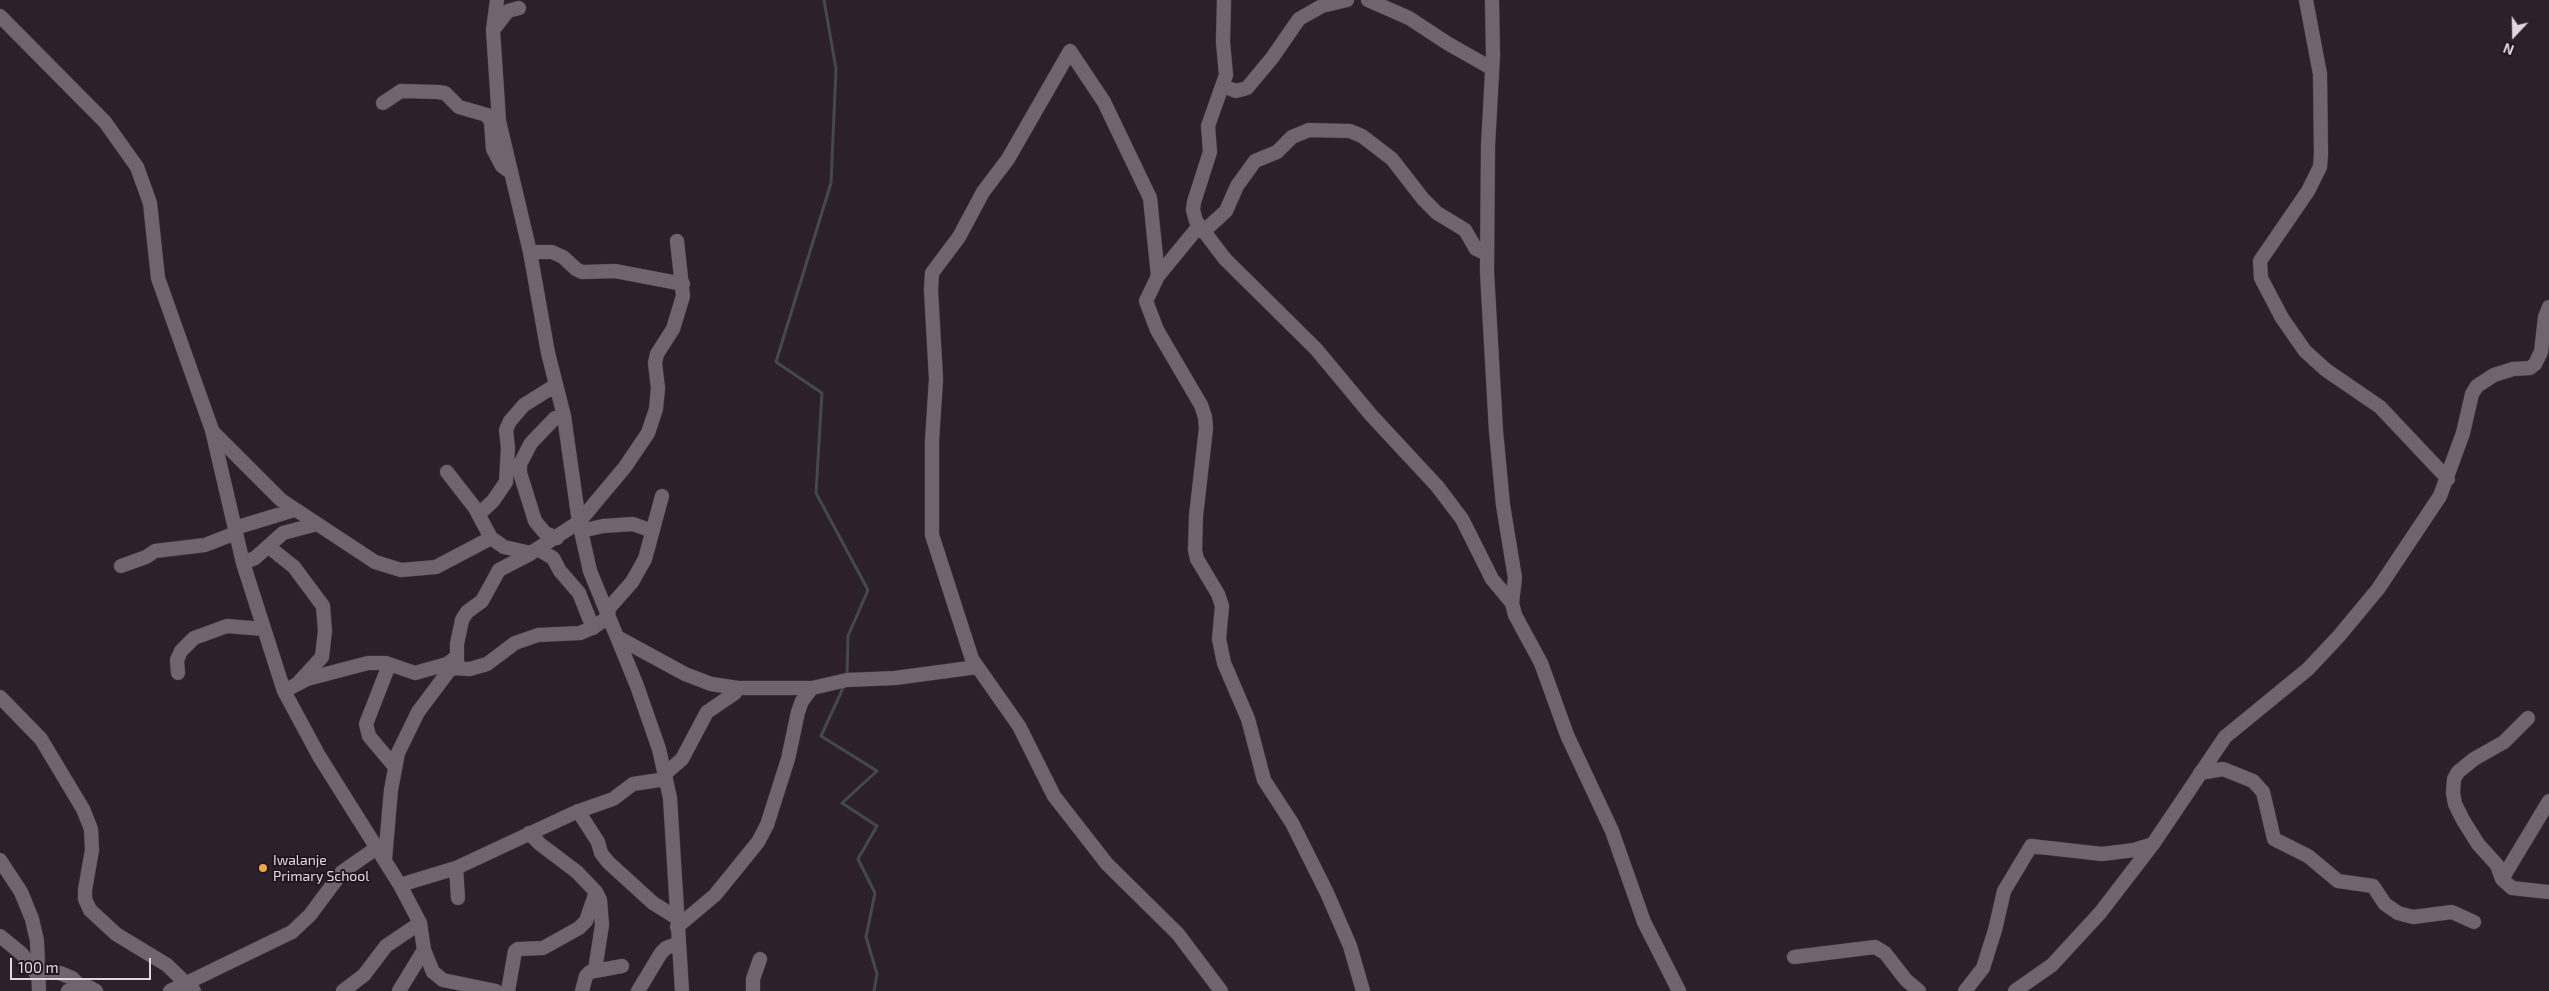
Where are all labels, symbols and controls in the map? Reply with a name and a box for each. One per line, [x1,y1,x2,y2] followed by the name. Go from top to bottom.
[2489,10,2539,60] north arrow
[2501,40,2516,59] text: N
[273,852,369,884] place label: Iwalanje Primary School
[257,862,269,874] marker: Iwalanje Primary School
[12,948,154,980] scale bar
[18,958,59,976] text: 100 m

